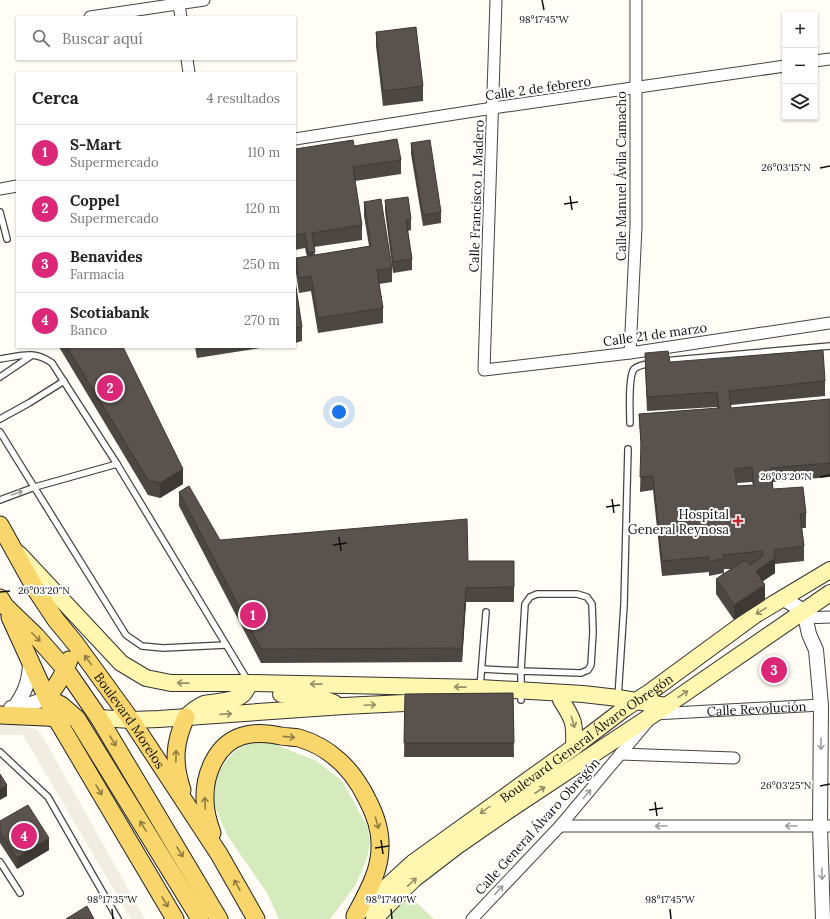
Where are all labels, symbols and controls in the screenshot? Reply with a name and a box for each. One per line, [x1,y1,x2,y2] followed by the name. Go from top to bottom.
[782,12,818,120] map controls
[782,12,818,48] button: +
[519,13,570,26] text: 98°17'45"W
[16,16,296,60] search box
[30,27,52,49] icon: search
[62,29,143,48] text: Buscar aquí
[782,48,818,84] button: −
[484,73,592,104] street label: Calle 2 de febrero
[782,84,818,120] button: layers
[32,87,79,109] text: Cerca
[206,90,280,107] text: 4 resultados
[613,91,630,261] street label: Calle Manuel Ávila Camacho
[465,119,488,273] street label: Calle Francisco I. Madero
[70,135,121,154] text: S-Mart
[42,144,48,161] text: 1
[247,144,280,161] text: 110 m
[70,154,159,171] text: Supermercado
[761,161,811,174] text: 26°03'15"N
[70,191,120,210] text: Coppel
[42,200,48,217] text: 2
[245,200,280,217] text: 120 m
[70,210,159,227] text: Supermercado
[70,247,143,266] text: Benavides
[41,256,49,273] text: 3
[243,256,280,273] text: 250 m
[70,266,125,283] text: Farmacia
[70,303,149,322] text: Scotiabank
[41,312,49,329] text: 4
[244,312,280,329] text: 270 m
[602,319,709,350] street label: Calle 21 de marzo
[70,322,107,339] text: Banco
[97,373,123,403] pin: 2
[329,402,349,422] your location
[760,470,812,483] text: 26°03'20"N
[11,489,24,496] one-way arrow
[628,506,729,538] place label: Hospital General Reynosa
[732,515,744,527] marker: Hospital General Reynosa
[18,584,70,597] text: 26°03'20"N
[240,600,266,630] pin: 1
[755,607,766,616] one-way arrow
[31,632,41,642] one-way arrow
[84,655,92,666] one-way arrow
[761,655,787,685] pin: 3
[90,669,169,772] street label: Boulevard Morelos
[497,670,676,807] street label: Boulevard General Álvaro Obregón
[177,679,190,687] one-way arrow
[310,680,323,688] one-way arrow
[454,683,467,691] one-way arrow
[677,690,688,698] one-way arrow
[706,698,807,720] street label: Calle Revolución
[363,702,376,709] one-way arrow
[219,711,232,718] one-way arrow
[569,715,577,728] one-way arrow
[282,733,295,741] one-way arrow
[109,735,117,747] one-way arrow
[817,737,825,750] one-way arrow
[172,750,180,763] one-way arrow
[471,754,604,898] street label: Calle General Álvaro Obregón
[761,779,812,792] text: 26°03'25"N
[95,784,103,795] one-way arrow
[534,785,546,793] one-way arrow
[582,789,591,800] one-way arrow
[201,797,209,810] one-way arrow
[480,806,491,814] one-way arrow
[374,816,381,829] one-way arrow
[11,821,37,851] pin: 4
[139,821,147,832] one-way arrow
[655,822,668,830] one-way arrow
[785,822,798,830] one-way arrow
[176,846,184,858] one-way arrow
[818,867,825,880] one-way arrow
[407,877,417,887] one-way arrow
[232,879,240,891] one-way arrow
[494,885,503,895] one-way arrow
[87,893,138,906] text: 98°17'35"W
[366,893,417,906] text: 98°17'40"W
[645,893,696,906] text: 98°17'45"W
[162,896,170,908] one-way arrow

